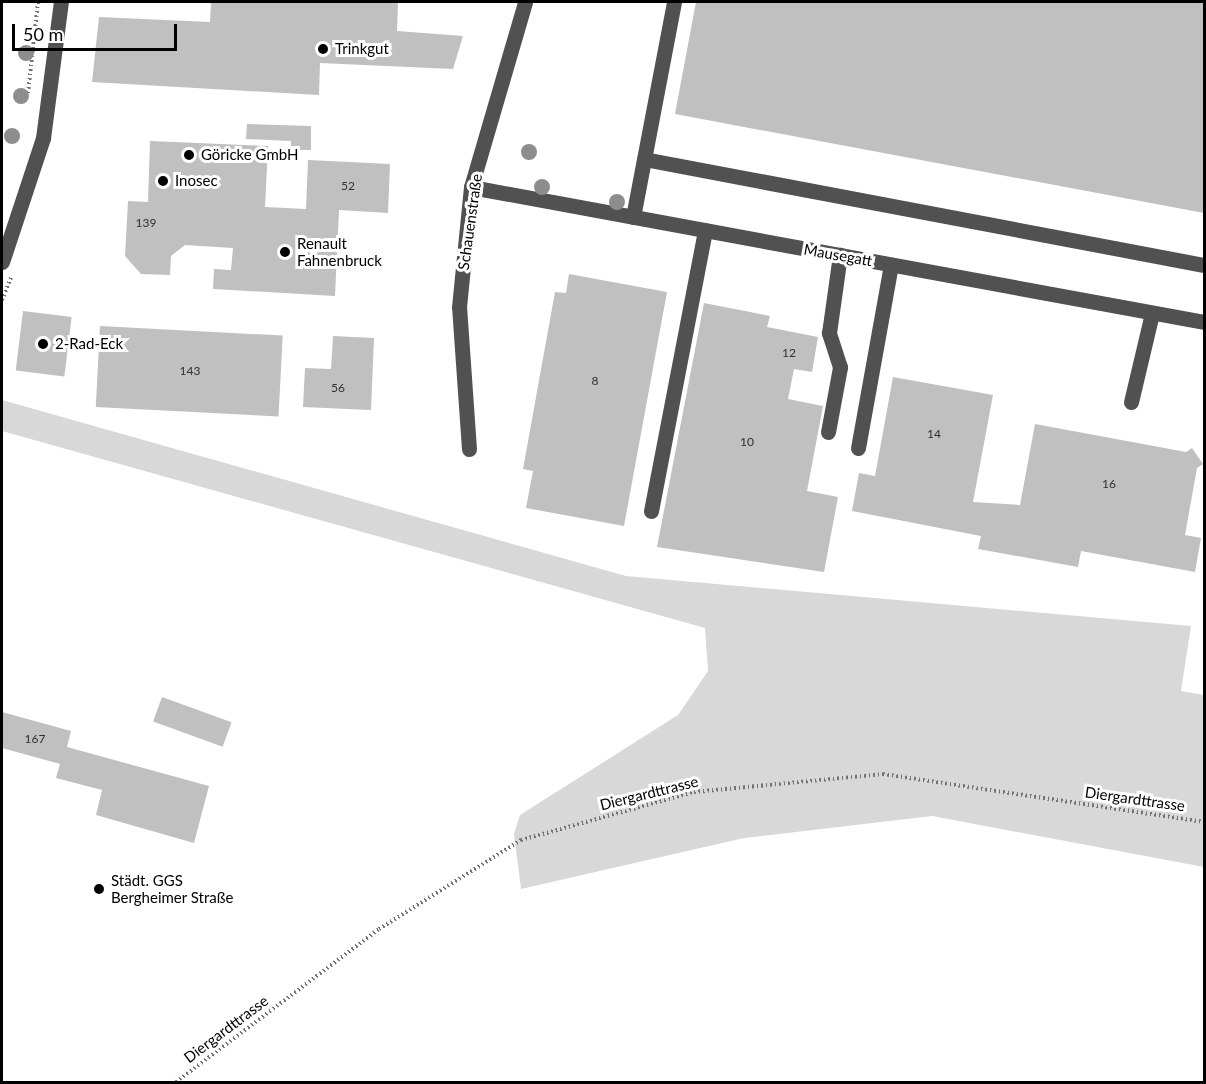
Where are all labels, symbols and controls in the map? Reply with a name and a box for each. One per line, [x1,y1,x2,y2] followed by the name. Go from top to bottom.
[15,12,180,50] scale bar
[23,23,63,45] text: 50 m
[335,40,389,58] place label: Trinkgut
[316,42,330,56] marker: Trinkgut
[201,146,298,164] place label: Göricke GmbH
[182,148,196,162] marker: Göricke GmbH
[175,172,218,190] place label: Inosec
[454,173,486,271] street label: Schauenstraße
[156,174,170,188] marker: Inosec
[341,179,355,193] house number: 52
[136,216,156,230] house number: 139
[297,234,382,269] place label: Renault Fahnenbruck
[802,240,874,270] street label: Mausegatt
[278,245,292,259] marker: Renault Fahnenbruck
[55,335,123,353] place label: 2-Rad-Eck
[36,337,50,351] marker: 2-Rad-Eck
[782,346,796,360] house number: 12
[180,364,200,378] house number: 143
[592,374,598,388] house number: 8
[331,381,345,395] house number: 56
[927,427,941,441] house number: 14
[740,435,754,449] house number: 10
[1102,477,1116,491] house number: 16
[25,732,45,746] house number: 167
[598,772,700,814] street label: Diergardttrasse
[1084,783,1186,815] street label: Diergardttrasse
[111,871,234,906] place label: Städt. GGS Bergheimer Straße
[92,882,106,896] marker: Städt. GGS Bergheimer Straße
[180,991,272,1067] street label: Diergardttrasse

